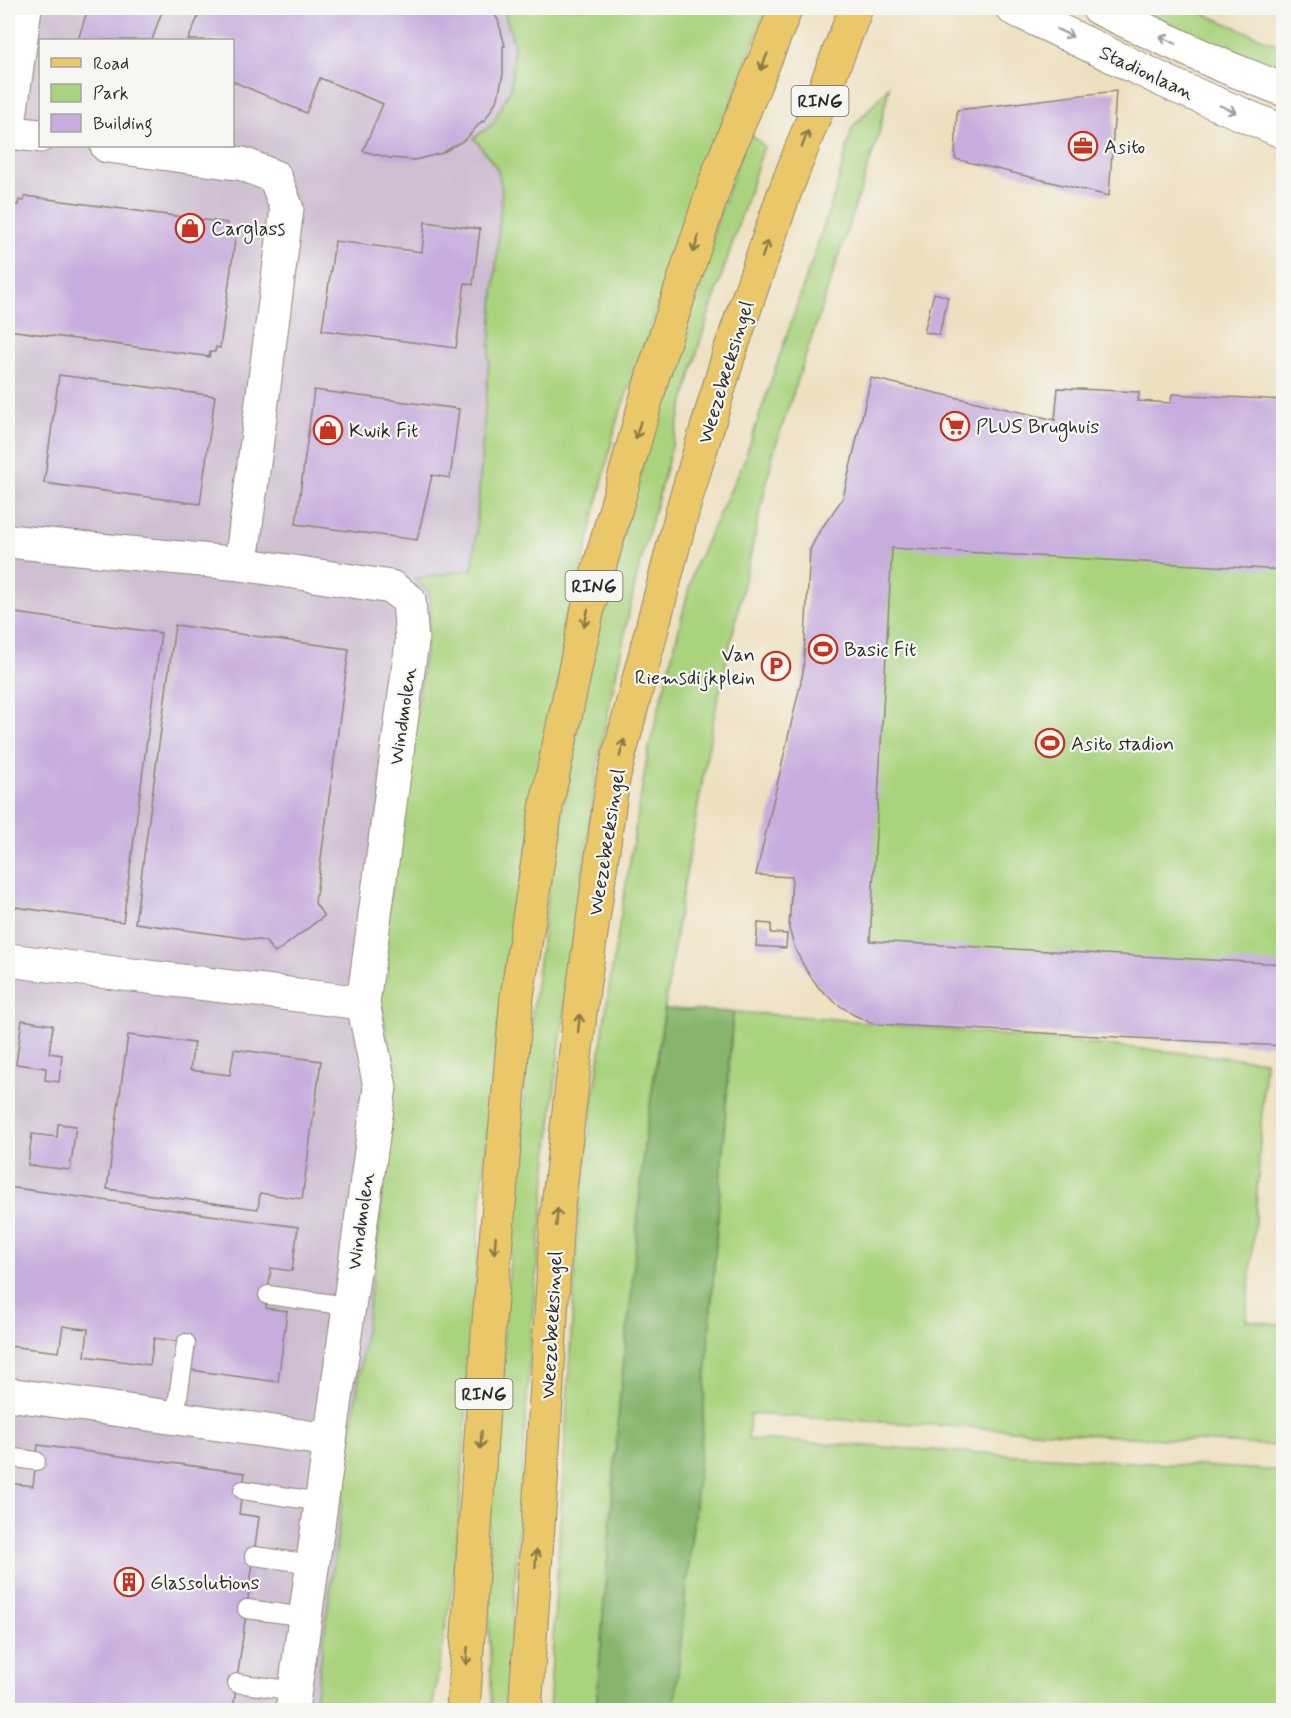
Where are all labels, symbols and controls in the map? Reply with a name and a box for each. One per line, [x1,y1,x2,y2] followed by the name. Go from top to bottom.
[1055,28,1073,39] one-way arrow
[1160,34,1178,46] one-way arrow
[39,39,234,147] legend
[1095,40,1198,107] street label: Stadionlaan
[93,52,129,76] text: Road
[758,52,769,71] one-way arrow
[93,82,129,106] text: Park
[792,86,848,116] road number: RING
[1219,104,1237,115] one-way arrow
[93,112,153,138] text: Building
[800,130,811,149] one-way arrow
[1067,130,1099,162] office icon: Asito
[1104,134,1145,161] place label: Asito
[174,212,206,244] shop icon: Carglass
[211,216,285,244] place label: Carglass
[690,234,701,253] one-way arrow
[761,240,772,259] one-way arrow
[692,298,761,447] street label: Weezebeeksingel
[939,410,971,442] supermarket icon: PLUS Brughuis
[312,414,344,446] shop icon: Kwik Fit
[976,414,1099,442] place label: PLUS Brughuis
[349,418,419,445] place label: Kwik Fit
[631,421,643,440] one-way arrow
[566,571,622,601] road number: RING
[579,609,591,628] one-way arrow
[807,633,839,665] sports icon: Basic Fit
[844,637,916,664] place label: Basic Fit
[635,642,755,692] place label: Van Riemsdijkplein
[760,650,792,682] parking icon: Van Riemsdijkplein
[383,665,424,767] street label: Windmolen
[1034,727,1066,759] sports icon: Asito stadion
[1071,731,1174,758] place label: Asito stadion
[616,739,628,758] one-way arrow
[583,767,632,917] street label: Weezebeeksingel
[574,1014,585,1034] one-way arrow
[341,1170,382,1272] street label: Windmolen
[552,1208,563,1228] one-way arrow
[489,1235,500,1255] one-way arrow
[535,1250,570,1400] street label: Weezebeeksingel
[456,1379,512,1409] road number: RING
[475,1429,486,1449] one-way arrow
[530,1549,541,1569] one-way arrow
[113,1566,145,1598] building icon: Glassolutions
[150,1570,260,1597] place label: Glassolutions
[461,1646,472,1666] one-way arrow

